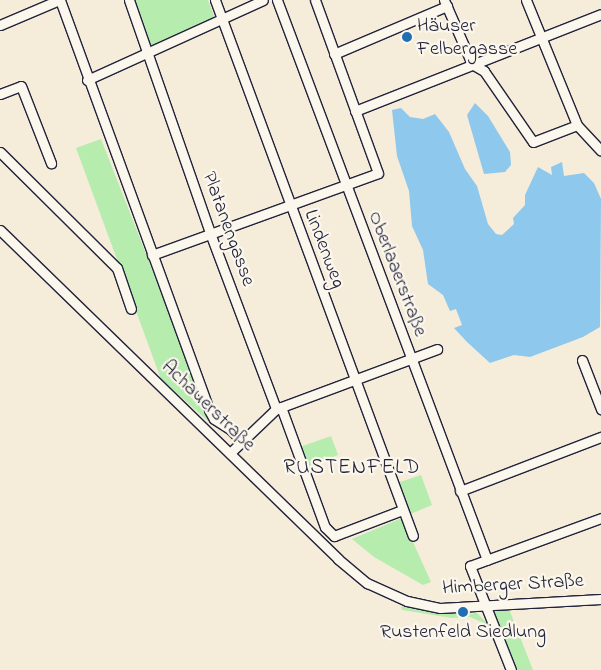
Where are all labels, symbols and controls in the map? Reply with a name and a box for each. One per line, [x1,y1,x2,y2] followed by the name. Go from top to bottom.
[417,14,517,61] place label: Häuser Felbergasse
[401,31,413,43] marker: Häuser Felbergasse
[196,169,260,289] street label: Platanengasse
[298,206,350,292] street label: Lindenweg
[362,208,432,340] street label: Oberlaaerstraße
[156,355,260,457] street label: Achauerstraße
[282,455,422,481] district label: RUSTENFELD
[442,569,584,601] street label: Himberger Straße
[457,606,469,618] marker: Rustenfeld Siedlung
[380,620,546,644] place label: Rustenfeld Siedlung

